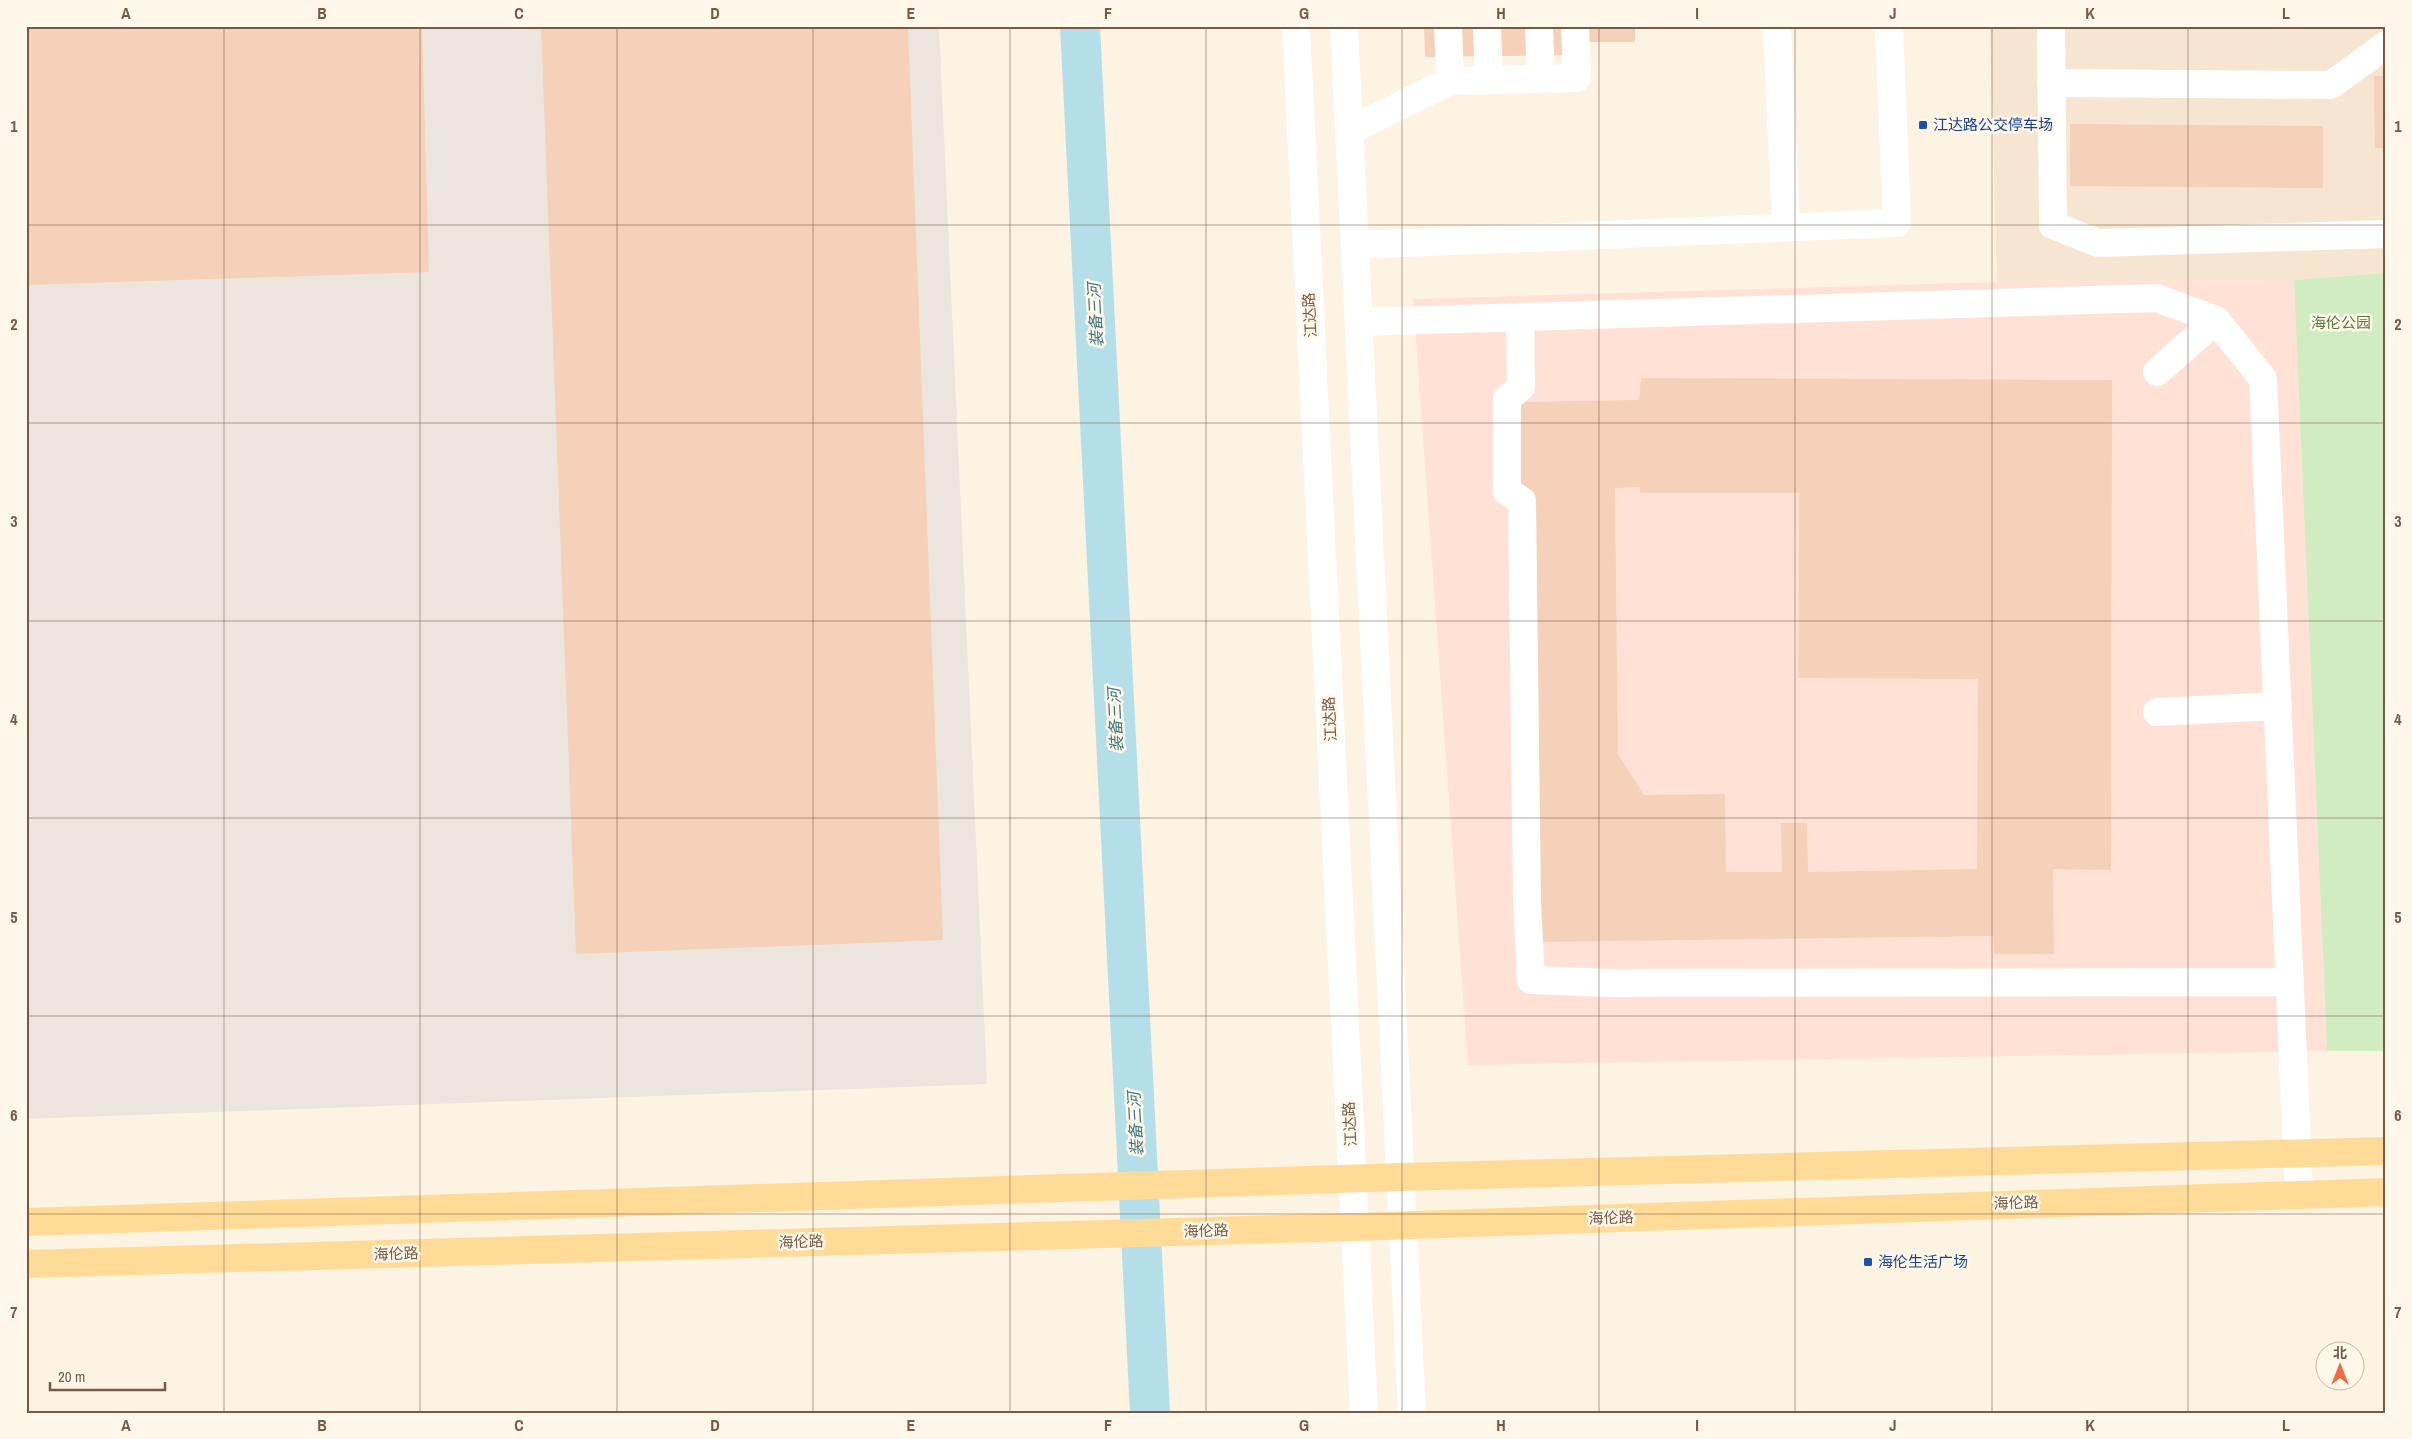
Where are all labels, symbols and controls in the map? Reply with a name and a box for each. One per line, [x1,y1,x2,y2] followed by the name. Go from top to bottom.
[121,2,131,24] text: A
[317,2,327,24] text: B
[514,2,524,24] text: C
[710,2,720,24] text: D
[907,2,916,24] text: E
[1104,2,1112,24] text: F
[1299,2,1309,24] text: G
[1496,2,1506,24] text: H
[1695,2,1699,24] text: I
[1889,2,1897,24] text: J
[2085,2,2095,24] text: K
[2282,2,2290,24] text: L
[1933,114,2053,135] place label: 江达路公交停车场
[10,115,18,137] text: 1
[2394,115,2402,137] text: 1
[1917,119,1929,131] marker: 江达路公交停车场
[1082,279,1108,348] water label: 装备三河
[1298,292,1321,338] street label: 江达路
[2311,312,2371,333] park label: 海伦公园
[10,313,18,335] text: 2
[2394,313,2402,335] text: 2
[10,510,18,532] text: 3
[2394,510,2402,532] text: 3
[1102,684,1128,753] water label: 装备三河
[1318,696,1341,742] street label: 江达路
[10,708,18,730] text: 4
[2394,708,2402,730] text: 4
[10,906,18,928] text: 5
[2394,906,2402,928] text: 5
[1122,1088,1148,1157] water label: 装备三河
[1338,1101,1361,1147] street label: 江达路
[10,1104,18,1126] text: 6
[2394,1104,2402,1126] text: 6
[1993,1191,2039,1214] street label: 海伦路
[1588,1206,1634,1229] street label: 海伦路
[1183,1219,1229,1242] street label: 海伦路
[778,1230,824,1253] street label: 海伦路
[373,1242,419,1265] street label: 海伦路
[1878,1251,1968,1272] place label: 海伦生活广场
[1862,1256,1874,1268] marker: 海伦生活广场
[10,1301,18,1323] text: 7
[2394,1301,2402,1323] text: 7
[2314,1342,2364,1392] north arrow
[2333,1344,2347,1362] text: 北
[50,1359,165,1391] scale bar
[58,1366,85,1387] text: 20 m
[121,1414,131,1436] text: A
[317,1414,327,1436] text: B
[514,1414,524,1436] text: C
[710,1414,720,1436] text: D
[907,1414,916,1436] text: E
[1104,1414,1112,1436] text: F
[1299,1414,1309,1436] text: G
[1496,1414,1506,1436] text: H
[1695,1414,1699,1436] text: I
[1889,1414,1897,1436] text: J
[2085,1414,2095,1436] text: K
[2282,1414,2290,1436] text: L

